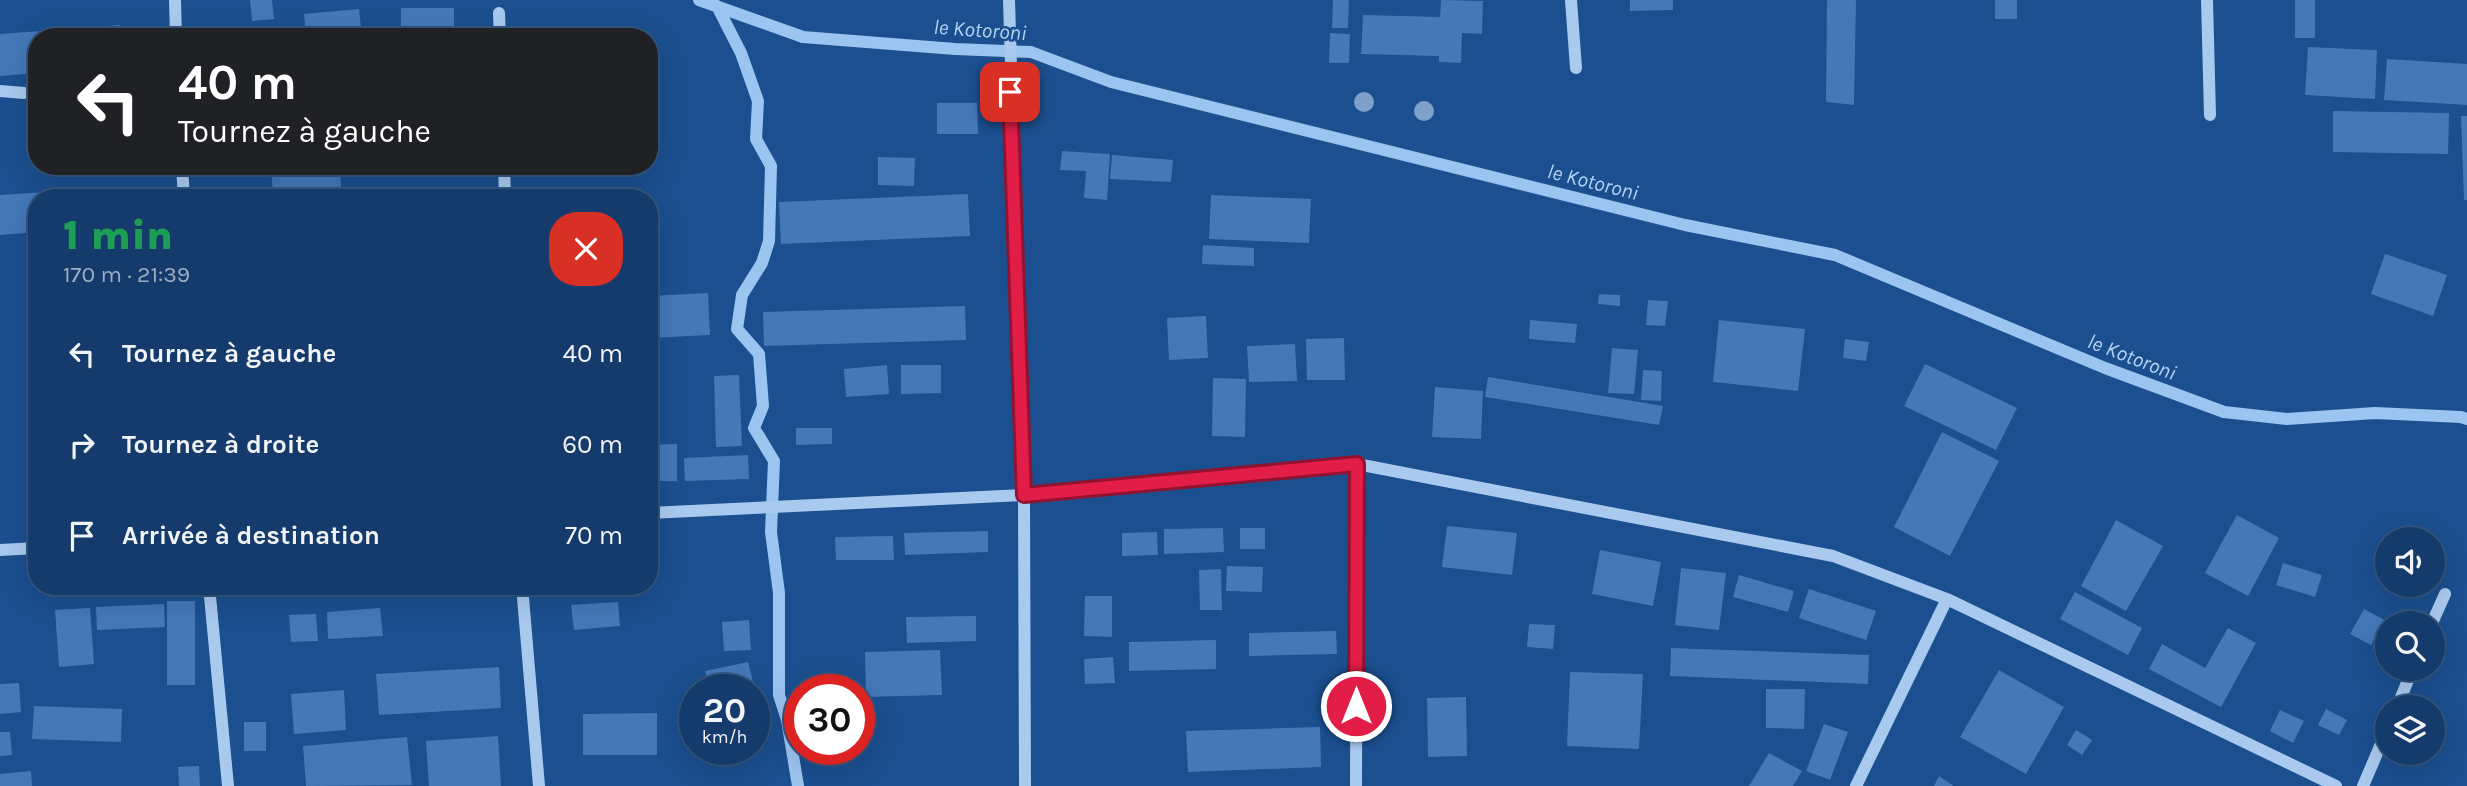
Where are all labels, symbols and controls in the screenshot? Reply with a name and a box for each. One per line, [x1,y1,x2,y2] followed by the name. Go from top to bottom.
[933,15,1028,45] water label: le Kotoroni
[178,54,297,111] text: 40 m
[63,56,154,147] icon: left
[980,62,1040,122] pin
[991,73,1029,111] icon: arrive
[178,113,431,150] text: Tournez à gauche
[1545,159,1642,205] water label: le Kotoroni
[63,210,173,260] text: 1 min
[549,212,623,286] button: close
[63,261,190,288] text: 170 m · 21:39
[2084,329,2180,385] water label: le Kotoroni
[63,335,101,373] icon: left
[122,338,336,369] text: Tournez à gauche
[563,338,623,369] text: 40 m
[63,426,101,464] icon: right
[122,429,319,460] text: Tournez à droite
[562,429,623,460] text: 60 m
[63,517,101,555] icon: arrive
[122,520,380,551] text: Arrivée à destination
[565,520,623,551] text: 70 m
[2375,527,2445,765] map controls
[2375,527,2445,597] button: sound
[2375,611,2445,681] button: search
[1319,669,1393,743] position arrow
[784,674,875,765] speed limit sign: 30
[703,690,746,731] text: 20
[2375,695,2445,765] button: layers
[702,726,747,748] text: km/h

